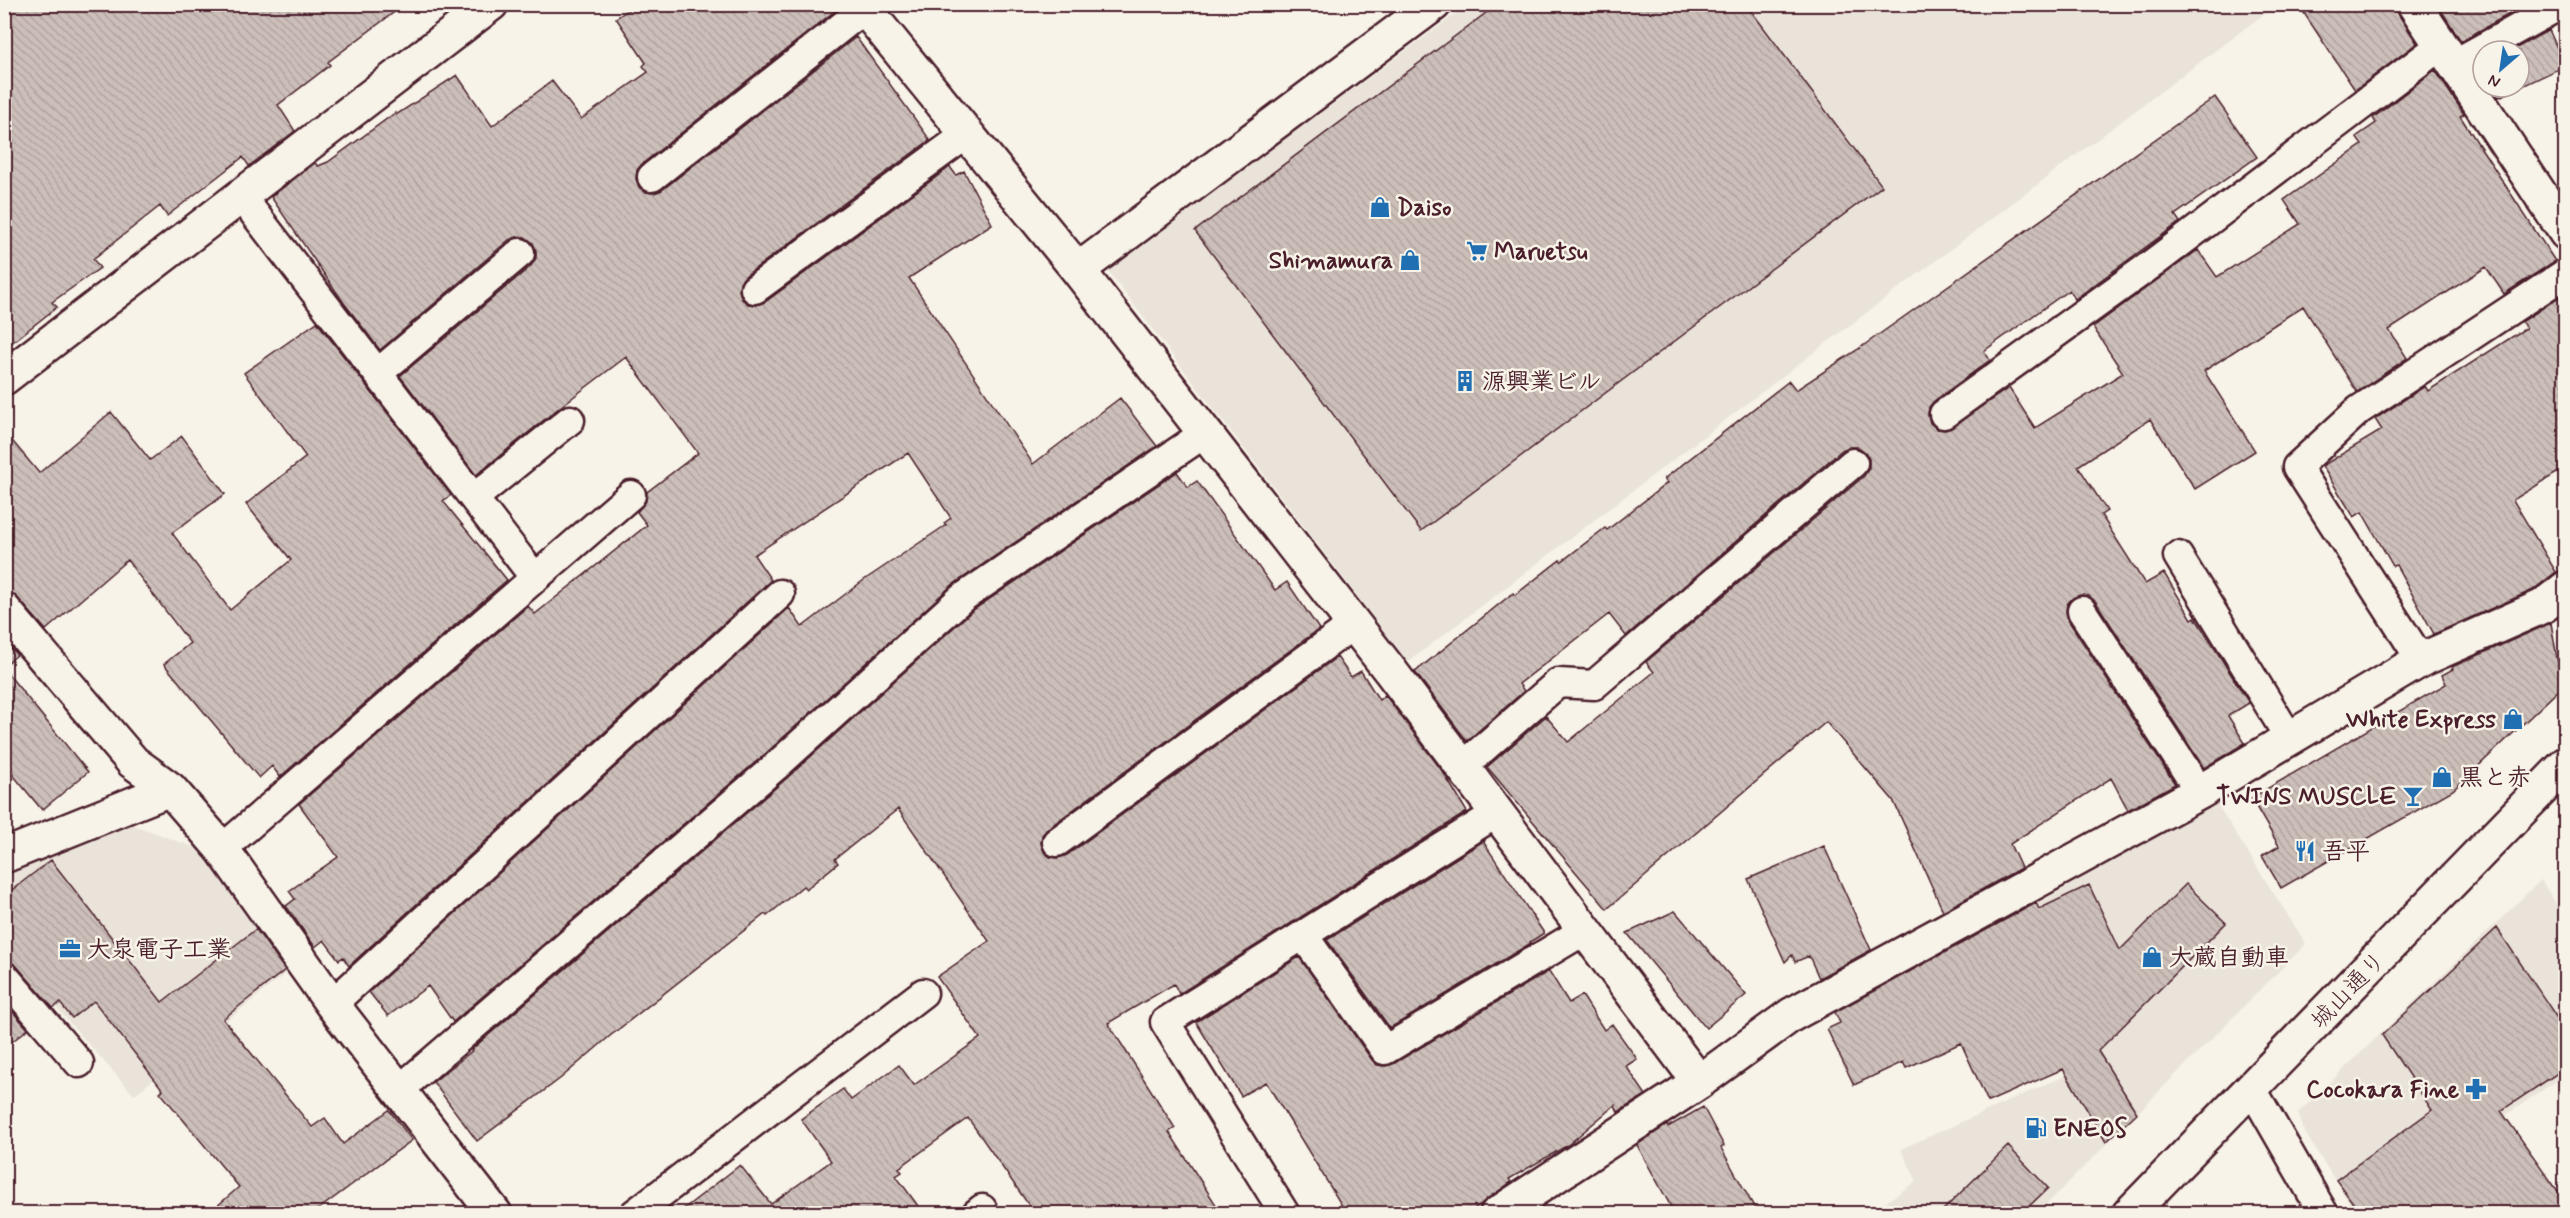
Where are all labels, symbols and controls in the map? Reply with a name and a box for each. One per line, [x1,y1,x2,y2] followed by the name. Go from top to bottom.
[2471,39,2531,99] north arrow
[2485,69,2504,93] text: N
[1397,193,1451,224] place label: Daiso
[1368,195,1392,219] shop icon: Daiso
[1494,237,1588,268] place label: Maruetsu
[1465,239,1489,263] supermarket icon: Maruetsu
[1269,246,1393,277] place label: Shimamura
[1398,248,1422,272] shop icon: Shimamura
[1482,367,1602,398] place label: 源興業ビル
[1453,369,1477,393] building icon: 源興業ビル
[2345,705,2496,736] place label: White Express
[2501,707,2525,731] shop icon: White Express
[2459,763,2531,794] place label: 黒と赤
[2430,765,2454,789] shop icon: 黒と赤
[2216,782,2396,813] place label: TWINS MUSCLE
[2401,784,2425,808] bar icon: TWINS MUSCLE
[2322,837,2370,868] place label: 吾平
[2293,839,2317,863] restaurant icon: 吾平
[87,935,231,966] place label: 大泉電子工業
[58,937,82,961] office icon: 大泉電子工業
[2169,943,2289,974] place label: 大蔵自動車
[2140,945,2164,969] shop icon: 大蔵自動車
[2305,946,2394,1036] street label: 城山通り
[2306,1075,2460,1106] place label: Cocokara Fine
[2464,1077,2488,1101] pharmacy icon: Cocokara Fine
[2053,1114,2128,1145] place label: ENEOS
[2024,1116,2048,1140] fuel station icon: ENEOS

